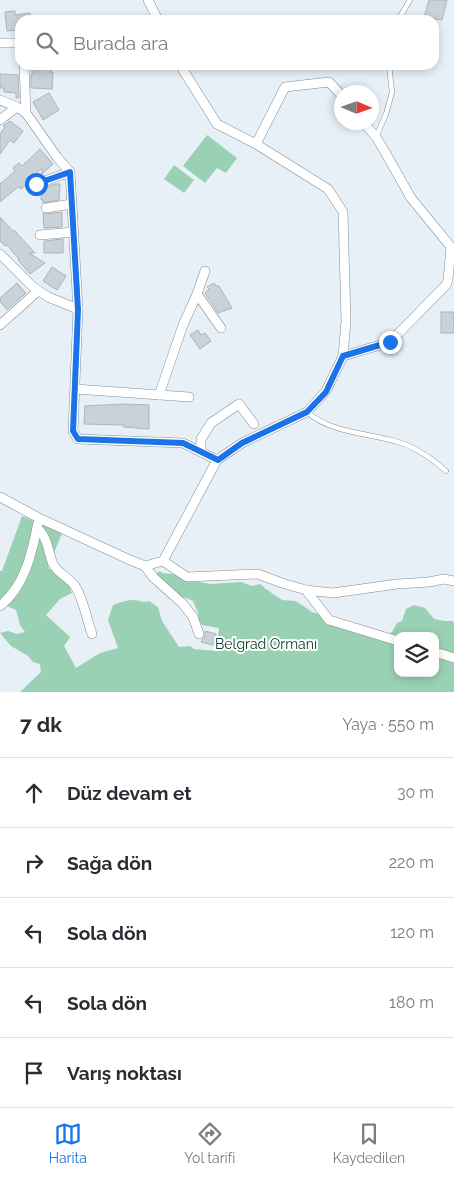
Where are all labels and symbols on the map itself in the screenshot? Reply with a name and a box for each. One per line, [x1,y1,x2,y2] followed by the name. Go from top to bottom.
[334,85,379,130] north arrow
[25,173,48,196] route start
[379,331,402,354] route end
[215,636,317,652] park label: Belgrad Ormanı

